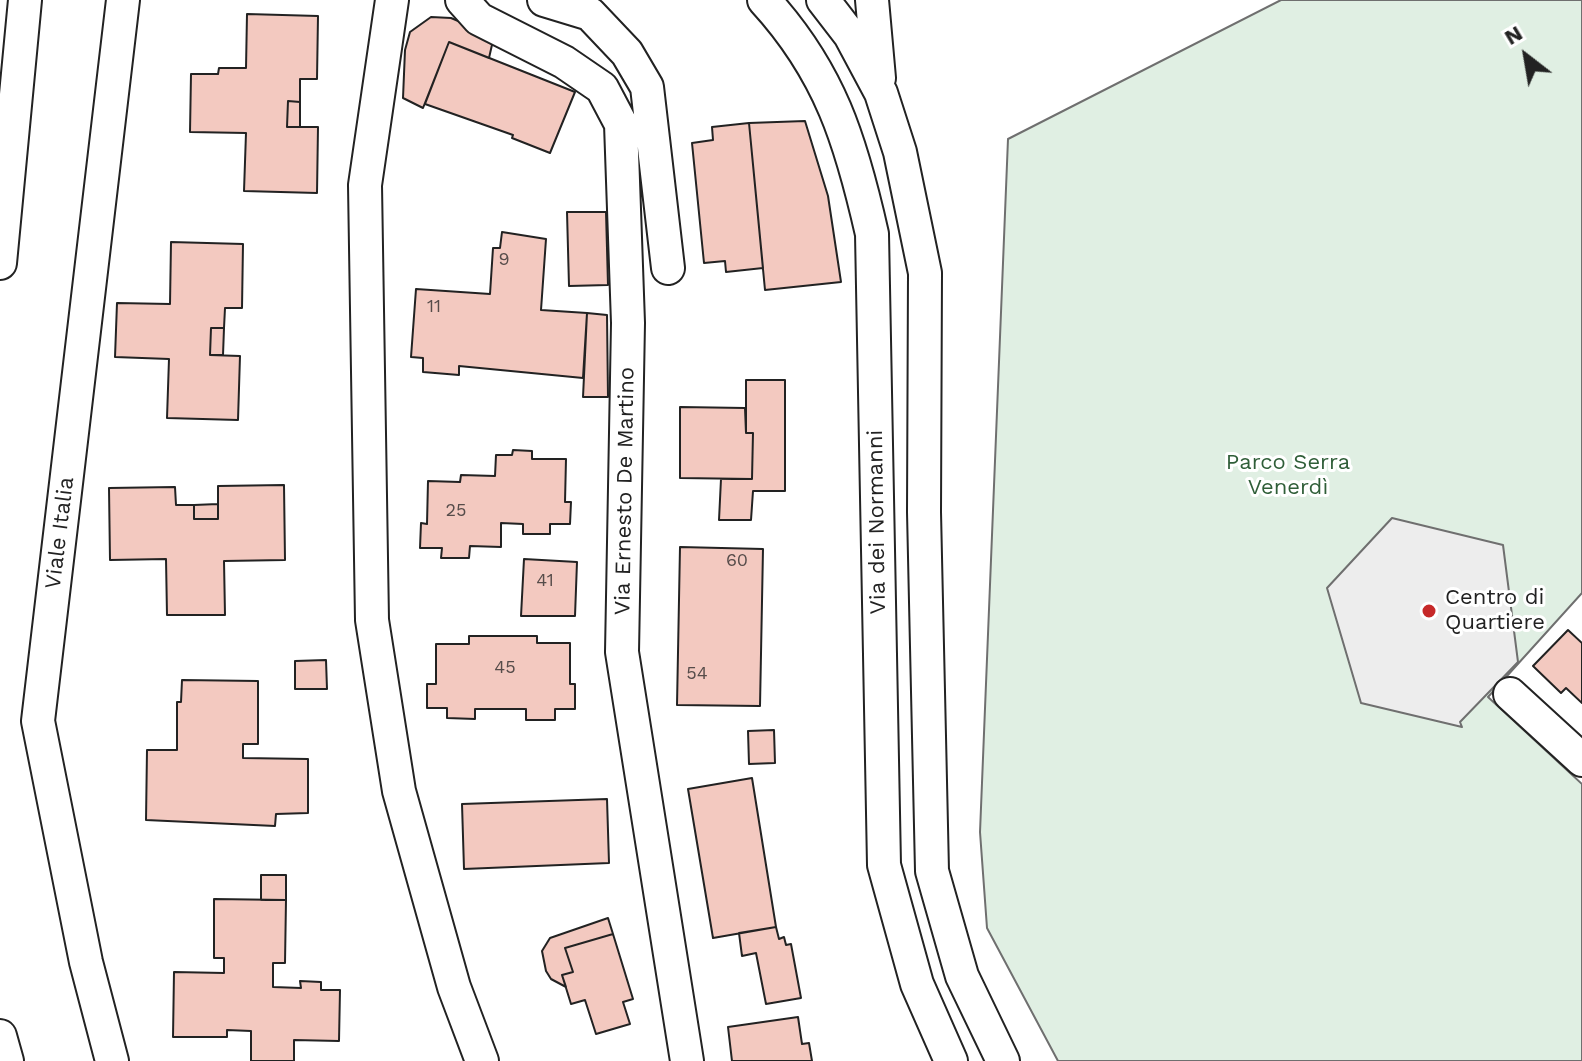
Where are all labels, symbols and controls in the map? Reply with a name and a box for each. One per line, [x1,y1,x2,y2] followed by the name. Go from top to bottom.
[1486,16,1566,96] north arrow
[1500,20,1527,50] text: N
[498,249,510,271] house number: 9
[427,296,441,318] house number: 11
[610,367,640,615] street label: Via Ernesto De Martino
[862,430,892,614] street label: Via dei Normanni
[1226,450,1350,502] park label: Parco Serra Venerdì
[40,475,80,591] street label: Viale Italia
[446,500,466,522] house number: 25
[726,550,748,572] house number: 60
[536,570,554,592] house number: 41
[1445,585,1545,636] place label: Centro di Quartiere
[1420,602,1438,620] marker: Centro di Quartiere
[494,657,516,679] house number: 45
[686,663,708,685] house number: 54

